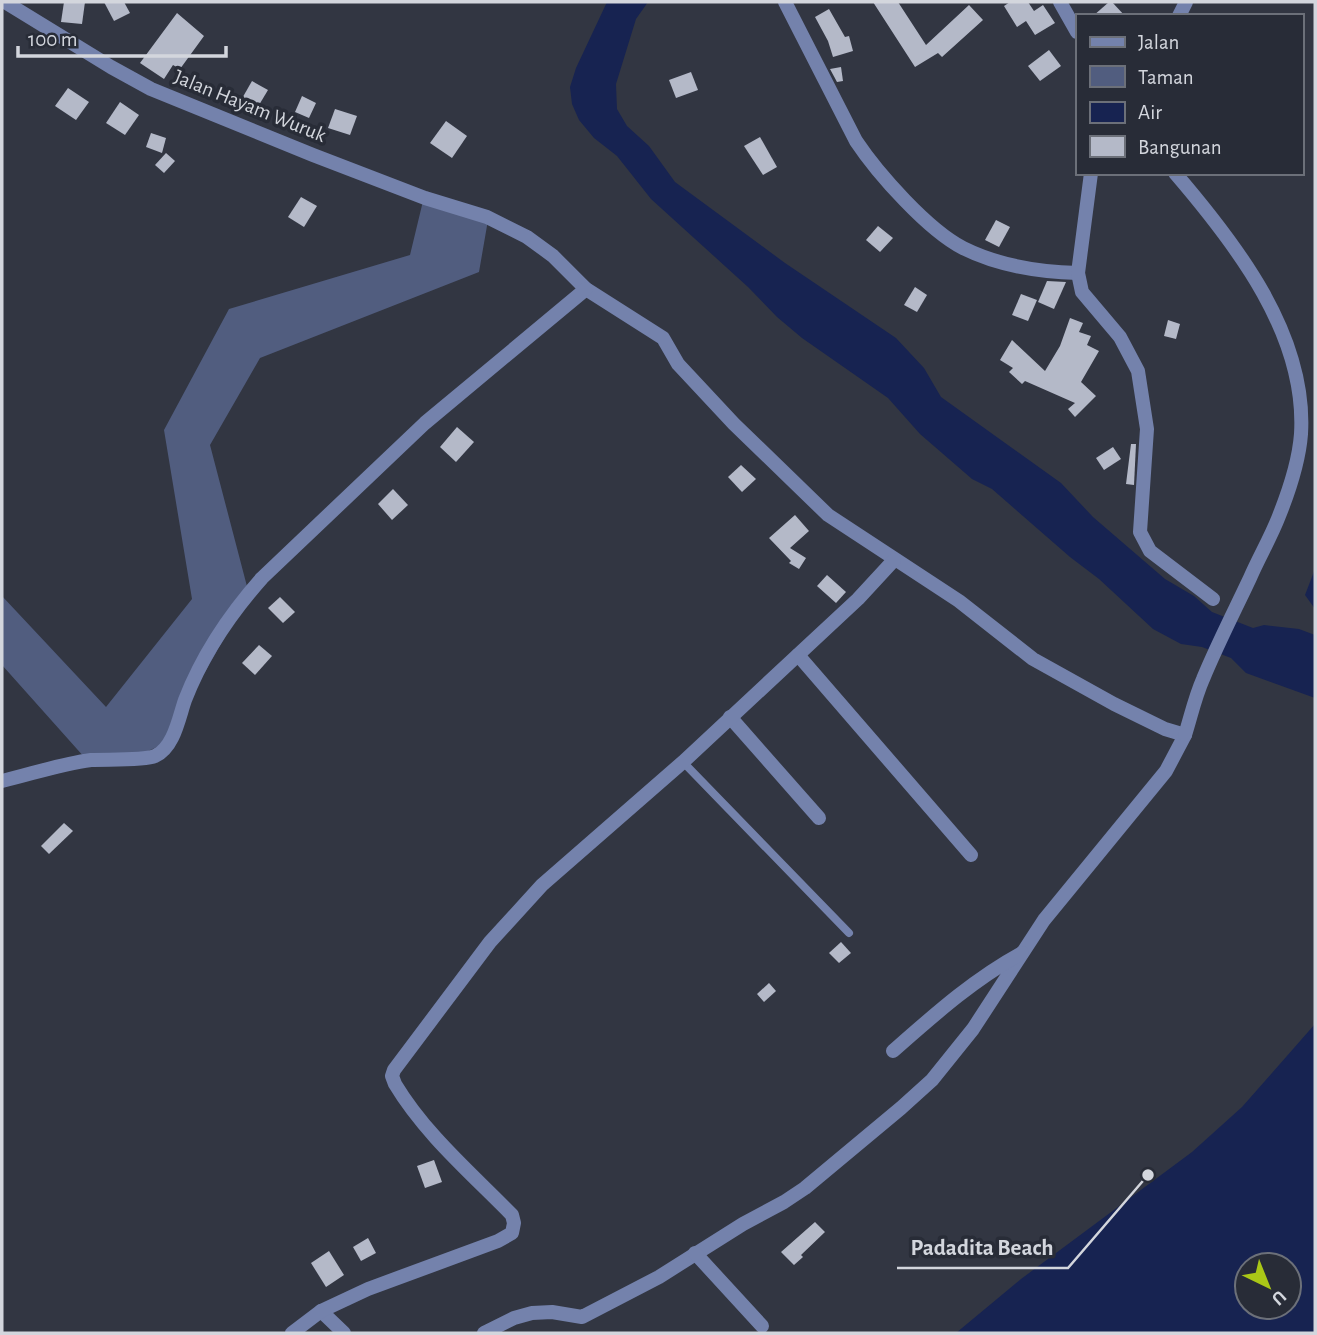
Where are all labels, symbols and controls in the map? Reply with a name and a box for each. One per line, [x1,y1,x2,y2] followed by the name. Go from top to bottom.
[18,14,226,58] scale bar
[1076,14,1303,175] legend
[28,29,78,50] text: 100 m
[1138,32,1179,53] text: Jalan
[171,66,329,146] street label: Jalan Hayam Wuruk
[1138,67,1194,88] text: Taman
[1138,102,1162,123] text: Air
[1138,137,1222,158] text: Bangunan
[897,1224,1068,1268] callout: Padadita Beach
[911,1237,1053,1260] text: Padadita Beach
[1233,1251,1303,1321] north arrow
[1268,1286,1289,1308] text: U

